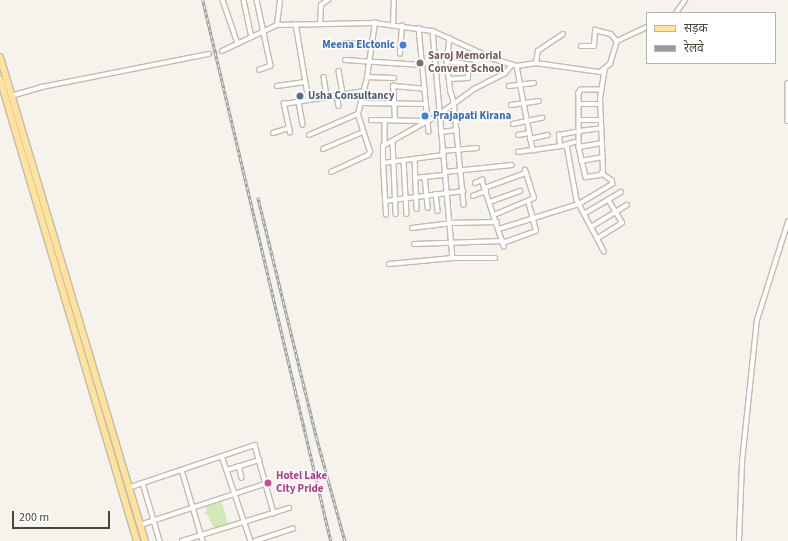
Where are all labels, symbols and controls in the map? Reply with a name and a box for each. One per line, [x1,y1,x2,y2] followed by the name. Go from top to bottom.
[646,12,776,64] legend
[684,20,708,37] text: सड़क
[322,38,395,52] place label: Meena Elctonic
[398,40,408,50] marker: Meena Elctonic
[684,40,704,57] text: रेलवे
[428,50,504,76] place label: Saroj Memorial Convent School
[415,58,425,68] marker: Saroj Memorial Convent School
[308,89,394,103] place label: Usha Consultancy
[295,91,305,101] marker: Usha Consultancy
[433,109,511,123] place label: Prajapati Kirana
[420,111,430,121] marker: Prajapati Kirana
[276,470,327,496] place label: Hotel Lake City Pride
[263,478,273,488] marker: Hotel Lake City Pride
[14,503,112,529] scale bar
[19,509,49,526] text: 200 m

